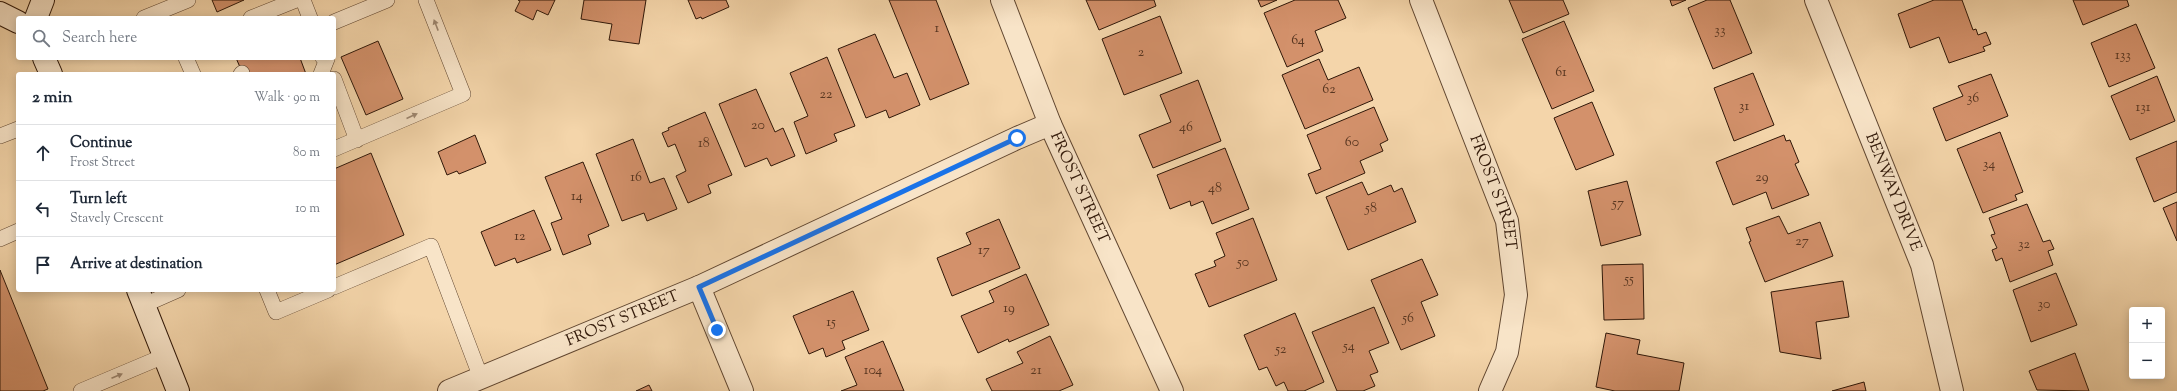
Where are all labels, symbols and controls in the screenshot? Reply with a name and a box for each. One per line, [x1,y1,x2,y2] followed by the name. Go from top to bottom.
[16,16,336,60] search box
[433,19,439,31] one-way arrow
[935,19,940,39] house number: 1
[1714,21,1726,41] house number: 33
[30,27,52,49] icon: search
[62,28,137,49] text: Search here
[1291,31,1305,51] house number: 64
[1138,43,1145,63] house number: 2
[2115,46,2131,66] house number: 133
[1555,63,1567,83] house number: 61
[1322,80,1336,100] house number: 62
[819,85,833,105] house number: 22
[32,86,73,110] text: 2 min
[254,89,320,107] text: Walk · 90 m
[1967,89,1979,109] house number: 36
[1739,97,1749,117] house number: 31
[2135,98,2151,118] house number: 131
[406,113,418,119] one-way arrow
[751,116,765,136] house number: 20
[1179,118,1193,138] house number: 46
[1044,128,1115,248] street label: FROST STREET
[1008,129,1026,147] route start
[1859,130,1927,255] street label: BENWAY DRIVE
[1463,132,1522,251] street label: FROST STREET
[70,133,132,154] text: Continue
[1345,133,1359,153] house number: 60
[698,134,710,154] house number: 18
[32,142,54,164] icon: ahead
[293,144,320,162] text: 80 m
[70,154,135,172] text: Frost Street
[1983,155,1995,175] house number: 34
[630,168,642,188] house number: 16
[1755,168,1769,188] house number: 29
[1208,179,1222,199] house number: 48
[571,187,583,207] house number: 14
[70,189,127,210] text: Turn left
[1611,194,1624,214] house number: 57
[32,198,54,220] icon: left
[1364,199,1377,219] house number: 58
[295,200,320,218] text: 10 m
[70,210,163,228] text: Stavely Crescent
[514,227,526,247] house number: 12
[1795,232,1809,252] house number: 27
[2018,235,2031,255] house number: 32
[978,241,990,261] house number: 17
[1236,253,1249,273] house number: 50
[32,254,54,276] icon: arrive
[70,254,203,275] text: Arrive at destination
[1623,270,1634,290] house number: 55
[562,285,683,353] street label: FROST STREET
[2038,295,2050,315] house number: 30
[1003,299,1015,319] house number: 19
[2129,307,2165,379] map controls
[2129,307,2165,343] button: +
[1401,309,1414,329] house number: 56
[826,313,836,333] house number: 15
[708,321,726,339] route end
[1342,337,1355,357] house number: 54
[1274,340,1287,360] house number: 52
[2129,343,2165,379] button: −
[864,361,882,381] house number: 104
[1030,361,1042,381] house number: 21
[111,373,122,379] one-way arrow

